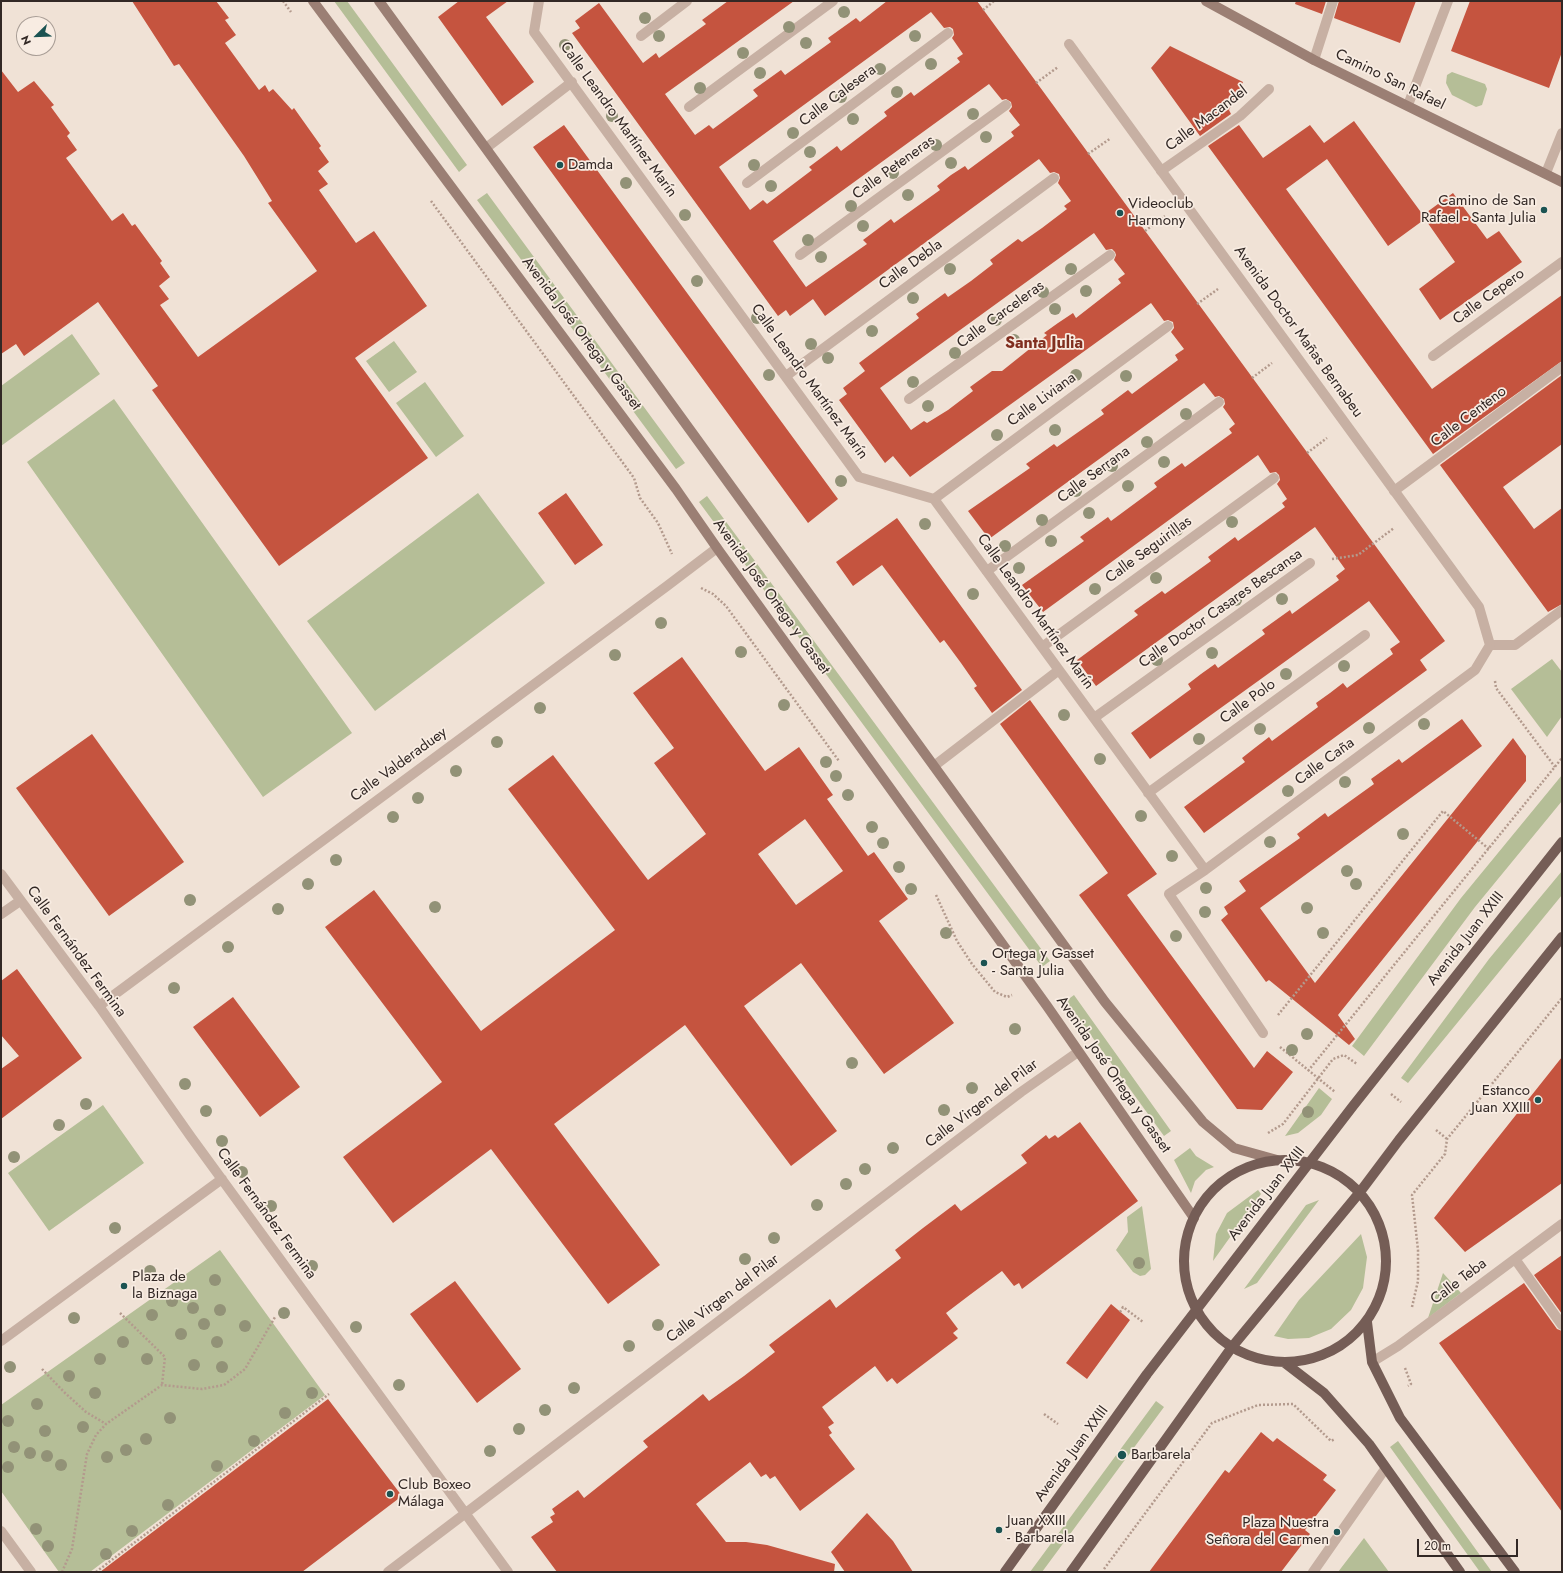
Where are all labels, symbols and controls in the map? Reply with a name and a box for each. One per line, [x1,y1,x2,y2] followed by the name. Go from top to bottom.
[16,16,56,56] north arrow
[17,33,35,47] text: N
[556,39,680,201] street label: Calle Leandro Martínez Marín
[1332,46,1448,114] street label: Camino San Rafael
[796,61,880,131] street label: Calle Calesera
[1162,82,1252,156] street label: Calle Macandel
[849,132,939,204] street label: Calle Peteneras
[568,156,613,174] place label: Damda
[555,160,565,170] marker: Damda
[1421,192,1536,227] place label: Camino de San Rafael - Santa Julia
[1128,195,1193,230] place label: Videoclub Harmony
[1539,205,1549,215] marker: Camino de San Rafael - Santa Julia
[1115,208,1125,218] marker: Videoclub Harmony
[876,236,946,294] street label: Calle Debla
[1230,243,1366,421] street label: Avenida Doctor Mañas Bernabeu
[517,254,645,414] street label: Avenida José Ortega y Gasset
[1450,265,1528,329] street label: Calle Cepero
[954,277,1048,353] street label: Calle Carceleras
[747,301,871,463] street label: Calle Leandro Martínez Marín
[1005,334,1083,354] district label: Santa Julia
[1004,369,1080,431] street label: Calle Liviana
[1428,383,1510,451] street label: Calle Centeno
[1054,443,1134,507] street label: Calle Serrana
[1102,513,1196,587] street label: Calle Seguirillas
[709,516,833,678] street label: Avenida José Ortega y Gasset
[973,531,1097,693] street label: Calle Leandro Martínez Marín
[1136,546,1306,672] street label: Calle Doctor Casares Bescansa
[1217,676,1279,728] street label: Calle Polo
[347,724,451,806] street label: Calle Valderaduey
[1292,734,1358,790] street label: Calle Caña
[22,883,130,1021] street label: Calle Fernández Fermina
[1424,889,1508,989] street label: Avenida Juan XXIII
[992,945,1094,980] place label: Ortega y Gasset - Santa Julia
[979,958,989,968] marker: Ortega y Gasset - Santa Julia
[1052,993,1174,1157] street label: Avenida José Ortega y Gasset
[922,1056,1042,1152] street label: Calle Virgen del Pilar
[1471,1082,1530,1117] place label: Estanco Juan XXIII
[1533,1095,1543,1105] marker: Estanco Juan XXIII
[1225,1144,1309,1244] street label: Avenida Juan XXIII
[212,1145,320,1283] street label: Calle Fernández Fermina
[663,1251,783,1347] street label: Calle Virgen del Pilar
[1427,1255,1491,1309] street label: Calle Teba
[132,1268,197,1303] place label: Plaza de la Biznaga
[119,1281,129,1291] marker: Plaza de la Biznaga
[1031,1403,1113,1505] street label: Avenida Juan XXIII
[1131,1446,1191,1464] place label: Barbarela
[1116,1449,1128,1461] marker: Barbarela
[398,1476,471,1511] place label: Club Boxeo Málaga
[385,1489,395,1499] marker: Club Boxeo Málaga
[1007,1512,1074,1547] place label: Juan XXIII - Barbarela
[1206,1514,1329,1549] place label: Plaza Nuestra Señora del Carmen
[994,1525,1004,1535] marker: Juan XXIII - Barbarela
[1332,1527,1342,1537] marker: Plaza Nuestra Señora del Carmen
[1419,1531,1520,1557] scale bar
[1424,1537,1451,1555] text: 20 m

